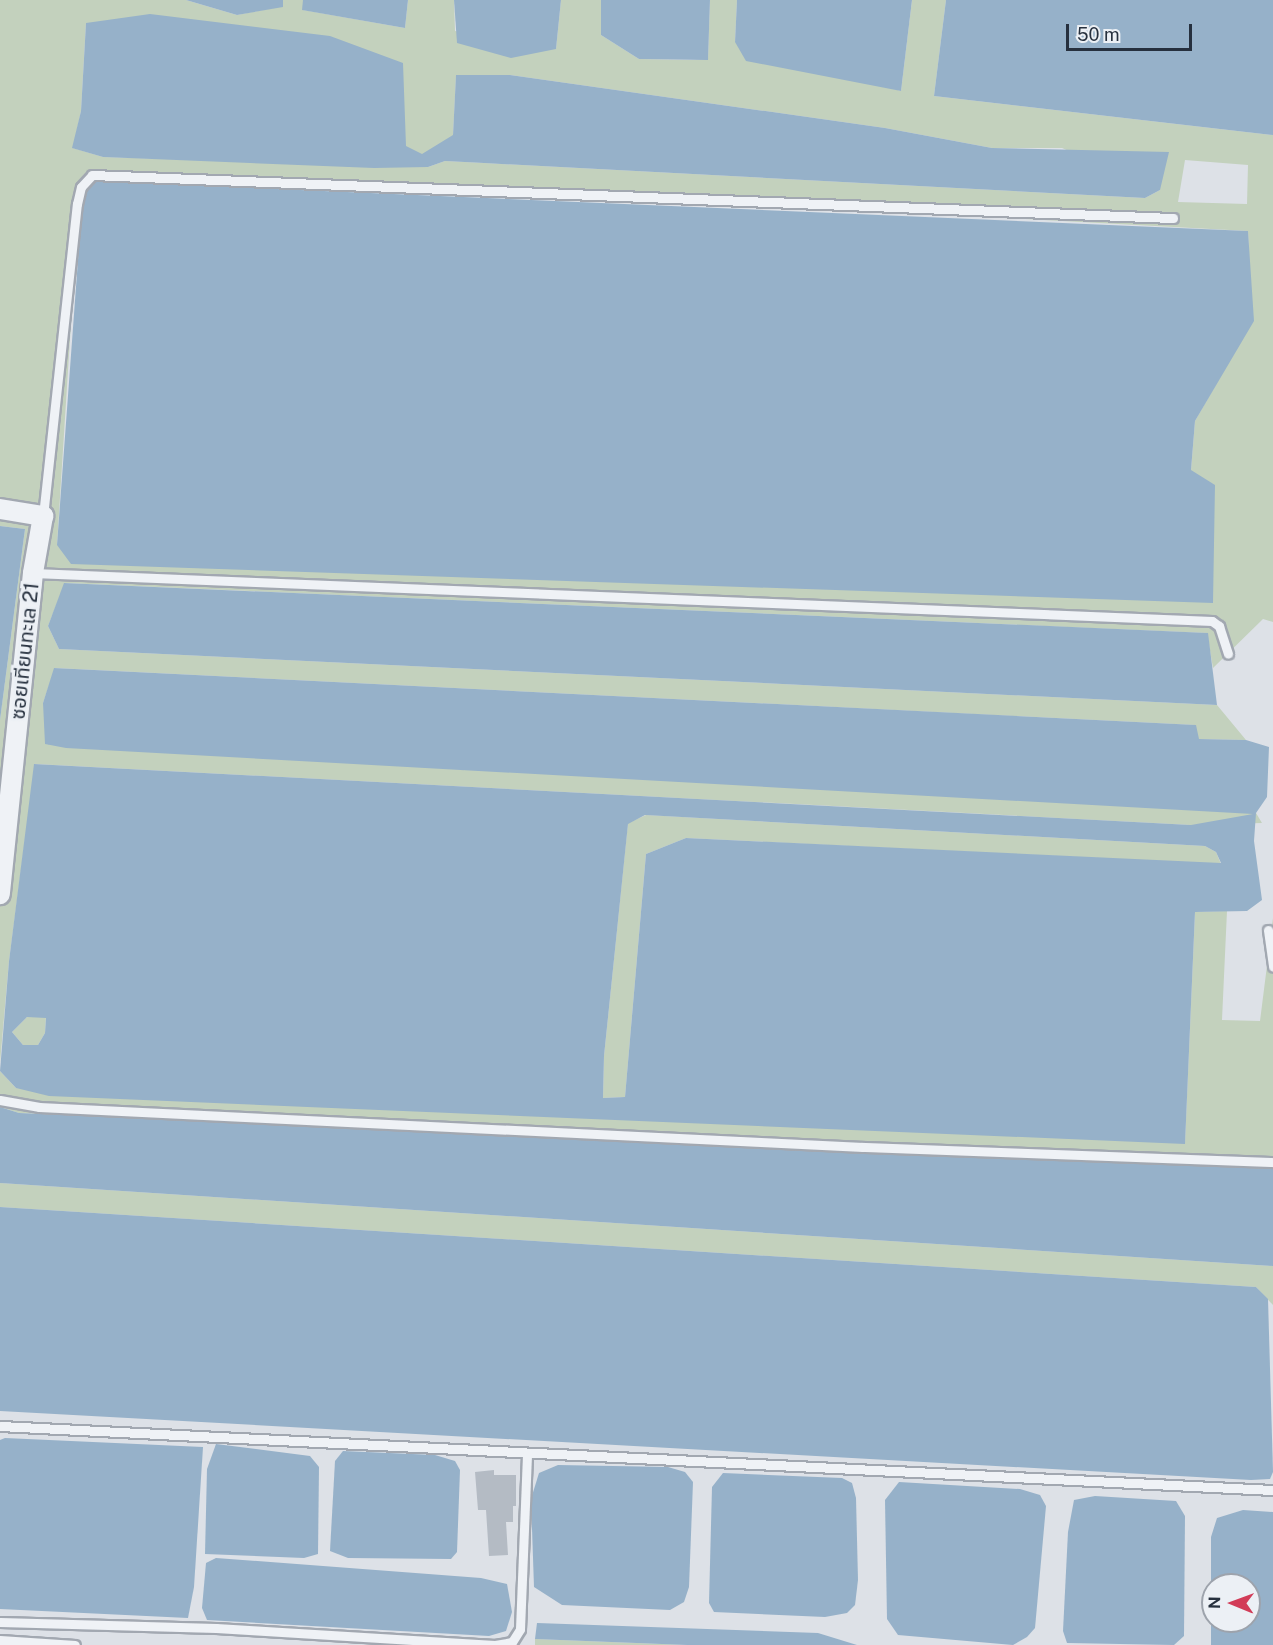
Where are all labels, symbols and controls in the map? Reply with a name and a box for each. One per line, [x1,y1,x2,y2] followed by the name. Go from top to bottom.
[1069,12,1195,50] scale bar
[1077,24,1120,45] text: 50 m
[6,581,44,721] street label: ซอยเทียนทะเล 21
[1201,1573,1261,1633] north arrow
[1205,1596,1224,1609] text: N

